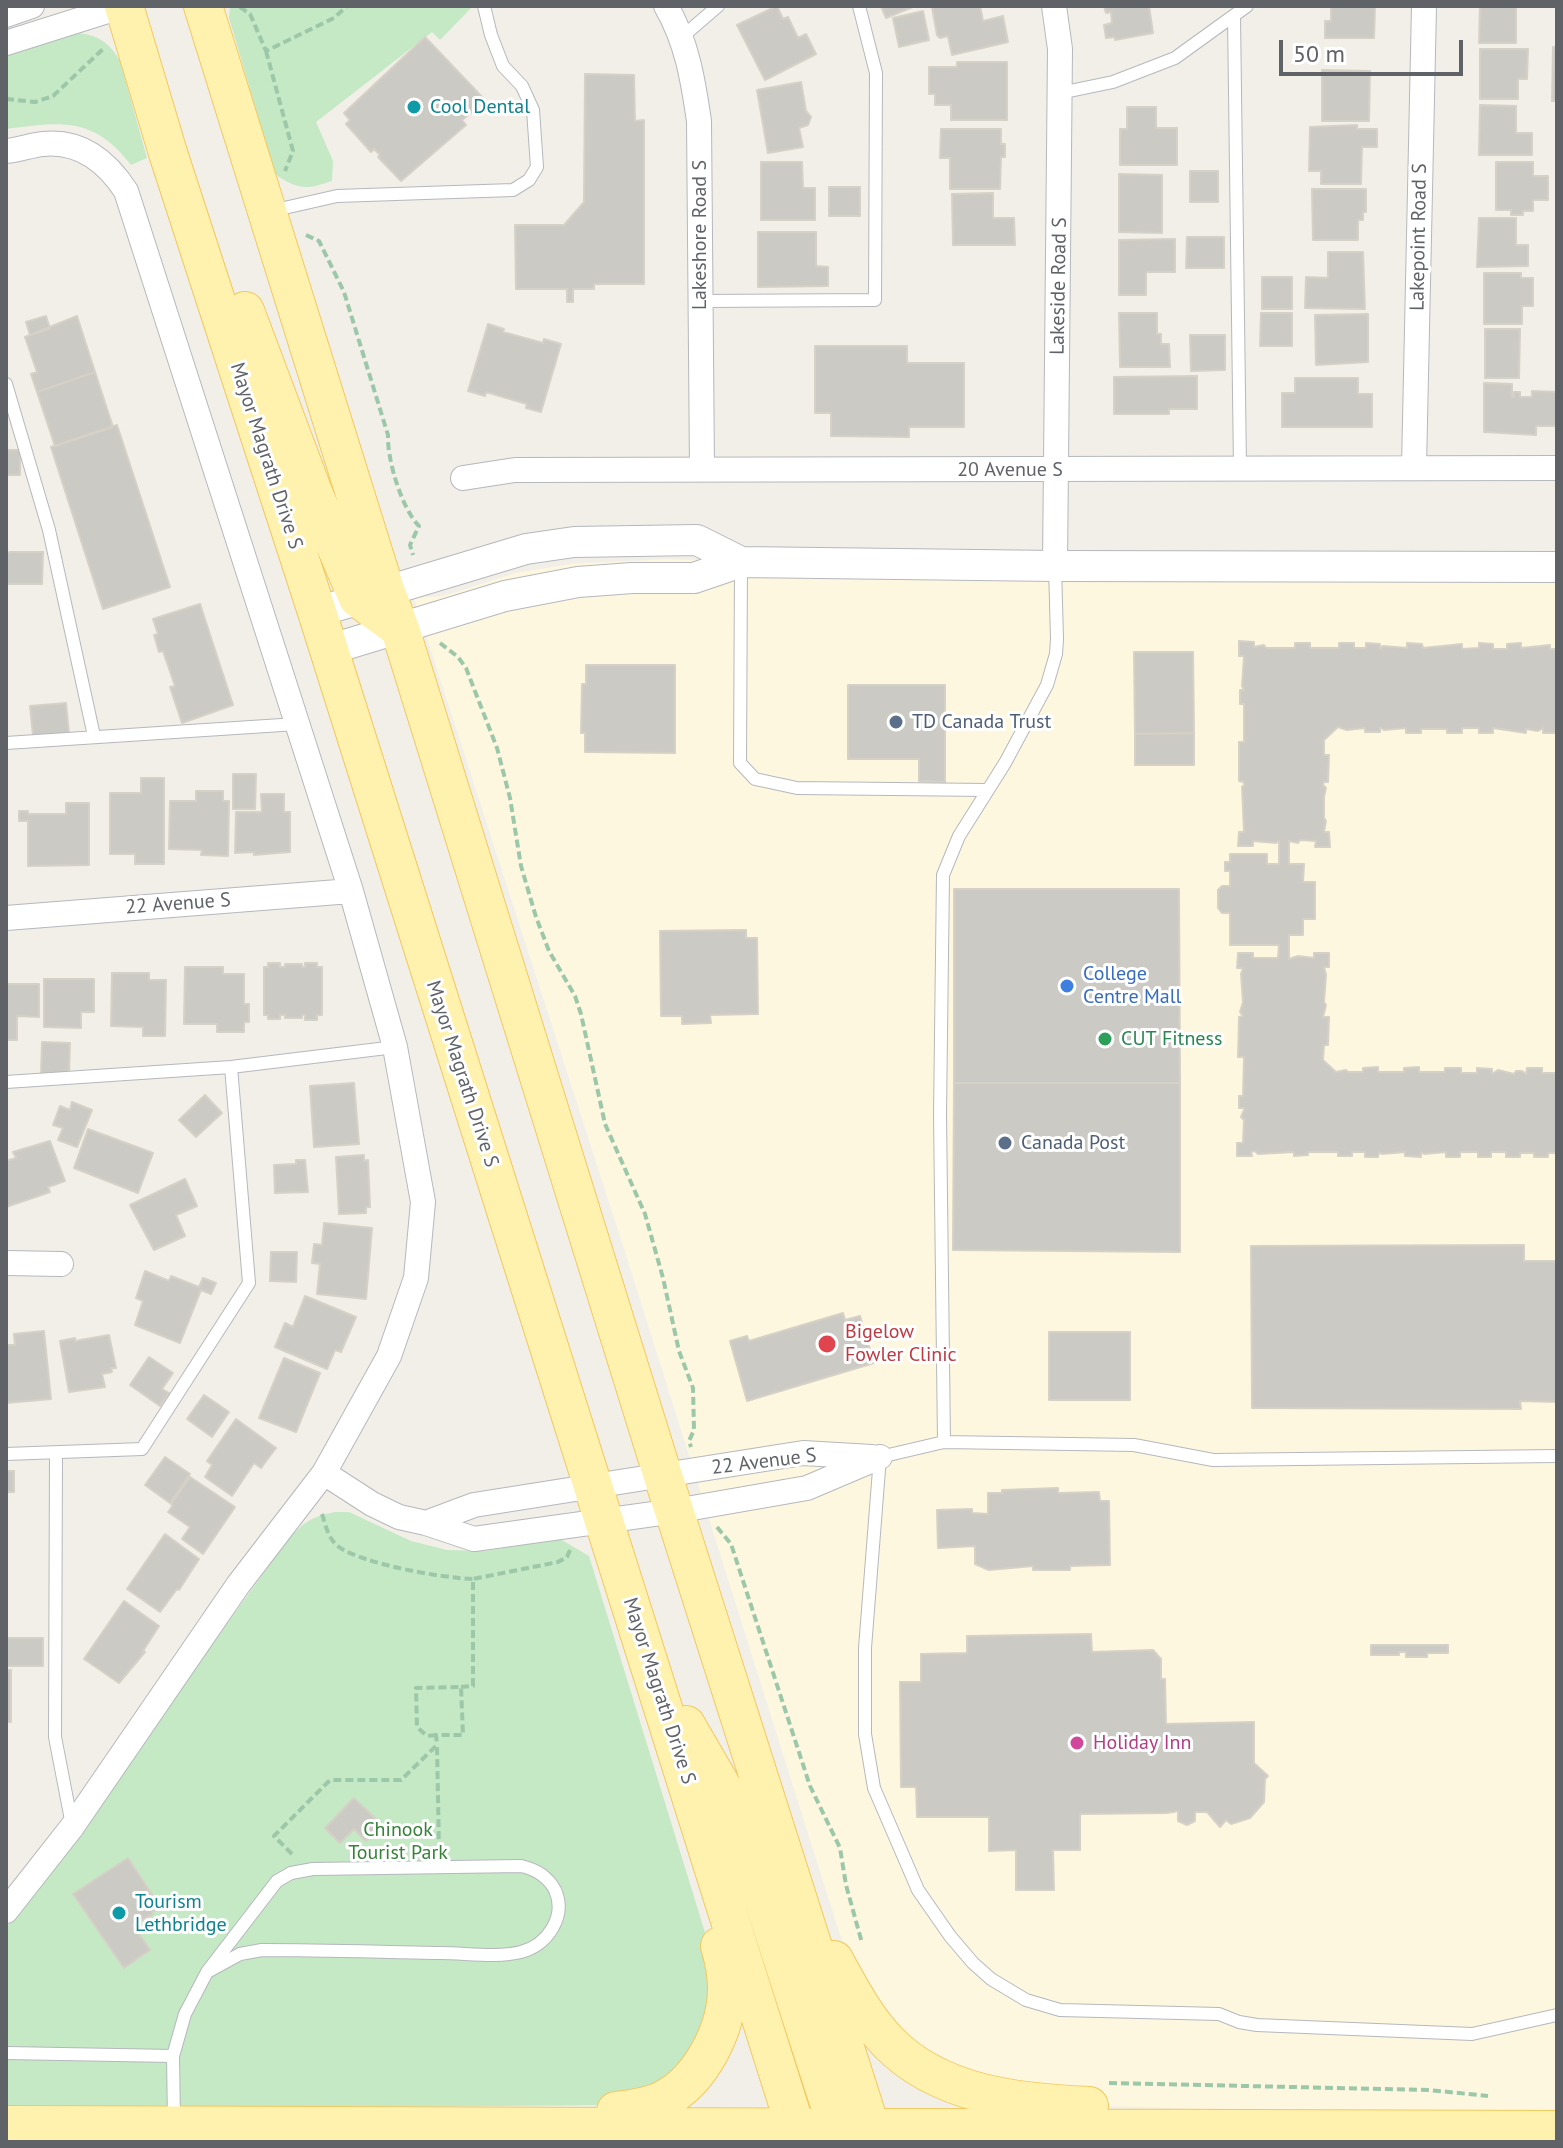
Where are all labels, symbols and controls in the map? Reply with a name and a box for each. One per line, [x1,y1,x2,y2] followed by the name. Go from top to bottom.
[1283,24,1467,74] scale bar
[1293,38,1345,69] text: 50 m
[430,95,530,119] place label: Cool Dental
[405,98,423,116] marker: Cool Dental
[688,160,712,310] street label: Lakeshore Road S
[1406,163,1432,311] street label: Lakepoint Road S
[1046,217,1072,355] street label: Lakeside Road S
[224,360,308,552] street label: Mayor Magrath Drive S
[957,458,1063,482] street label: 20 Avenue S
[912,710,1051,734] place label: TD Canada Trust
[887,713,905,731] marker: TD Canada Trust
[125,888,231,920] street label: 22 Avenue S
[1083,962,1181,1009] place label: College Centre Mall
[1058,977,1076,995] marker: College Centre Mall
[420,978,504,1170] street label: Mayor Magrath Drive S
[1121,1027,1222,1051] place label: CUT Fitness
[1096,1030,1114,1048] marker: CUT Fitness
[1021,1131,1125,1155] place label: Canada Post
[996,1134,1014,1152] marker: Canada Post
[845,1320,957,1367] place label: Bigelow Fowler Clinic
[816,1333,838,1355] marker: Bigelow Fowler Clinic
[710,1444,818,1480] street label: 22 Avenue S
[617,1595,701,1787] street label: Mayor Magrath Drive S
[1093,1731,1191,1755] place label: Holiday Inn
[1068,1734,1086,1752] marker: Holiday Inn
[348,1818,448,1865] park label: Chinook Tourist Park
[135,1890,227,1937] place label: Tourism Lethbridge
[110,1904,128,1922] marker: Tourism Lethbridge

